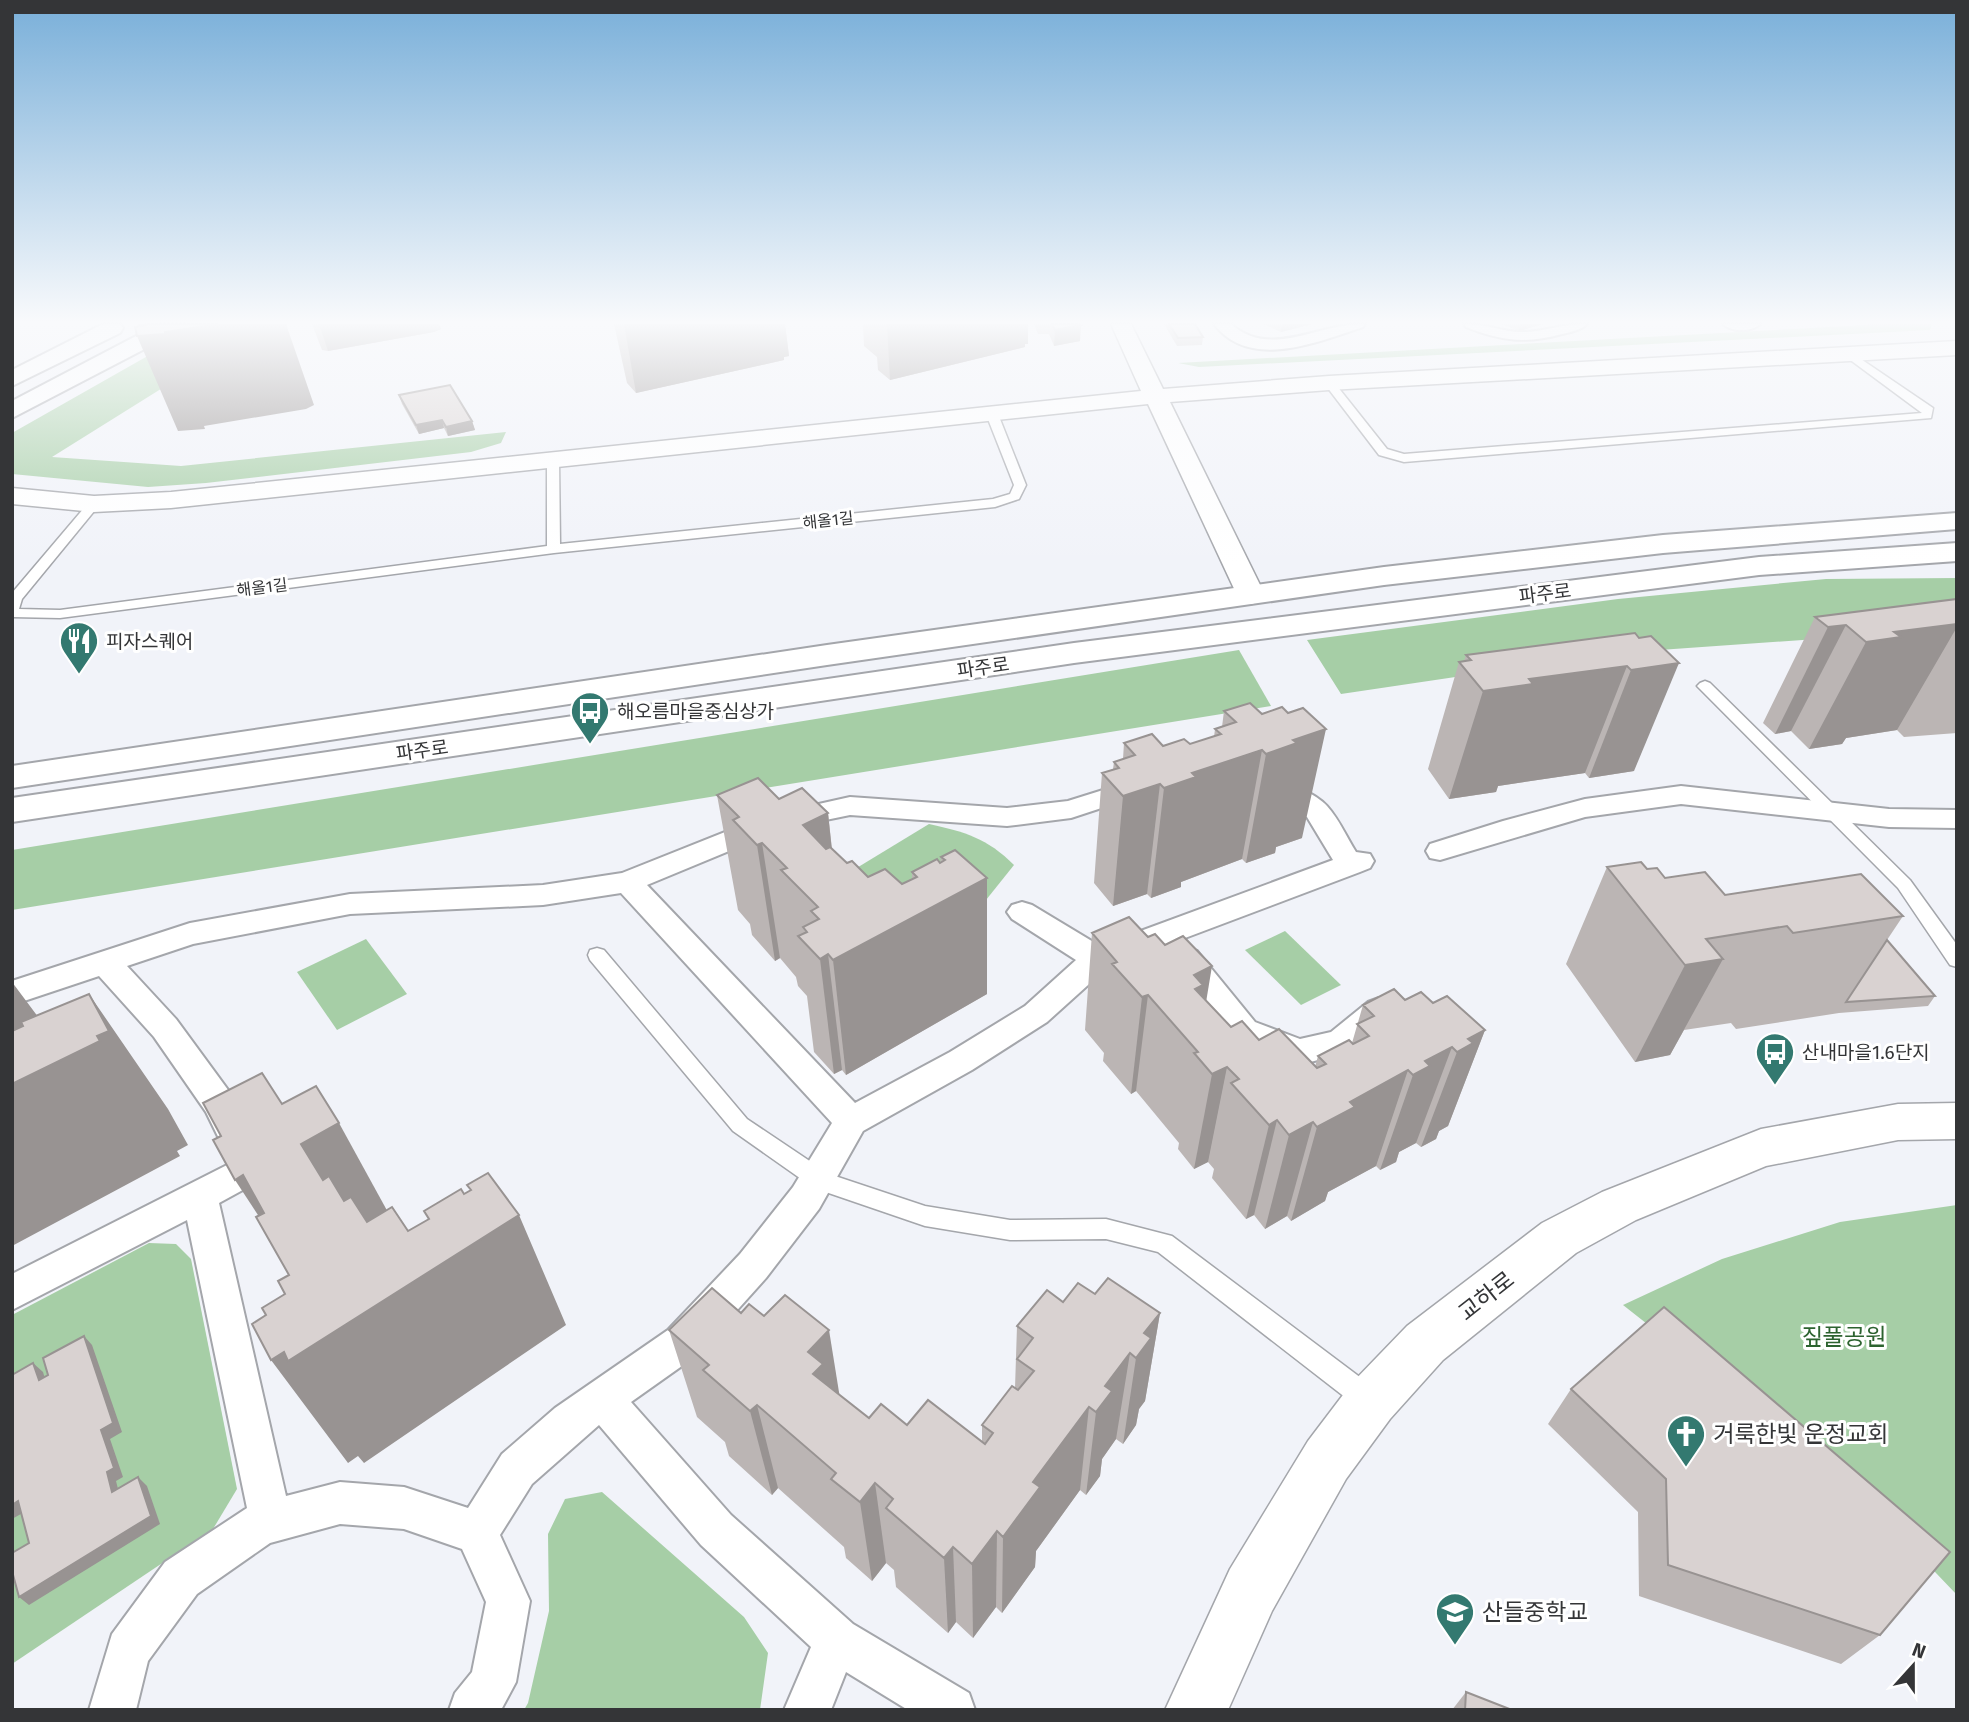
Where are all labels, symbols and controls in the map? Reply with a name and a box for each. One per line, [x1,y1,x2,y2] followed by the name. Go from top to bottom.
[802,508,854,533] street label: 해올1길
[236,575,289,600] street label: 해올1길
[1518,579,1572,608] street label: 파주로
[58,620,100,675] restaurant icon: 피자스퀘어
[106,630,193,653] place label: 피자스퀘어
[955,652,1011,683] street label: 파주로
[569,690,611,745] bus stop icon: 해오름마을중심상가
[617,700,774,723] place label: 해오름마을중심상가
[394,735,450,766] street label: 파주로
[1754,1031,1796,1086] bus stop icon: 산내마을1.6단지
[1802,1041,1930,1064] place label: 산내마을1.6단지
[1452,1265,1520,1327] street label: 교하로
[1802,1323,1886,1351] park label: 짚풀공원
[1665,1413,1707,1468] church icon: 거룩한빛 운정교회
[1713,1420,1888,1448] place label: 거룩한빛 운정교회
[1434,1591,1476,1646] school or university icon: 산들중학교
[1482,1598,1588,1626] place label: 산들중학교
[1878,1631,1948,1701] north arrow
[1909,1638,1929,1664] text: N

